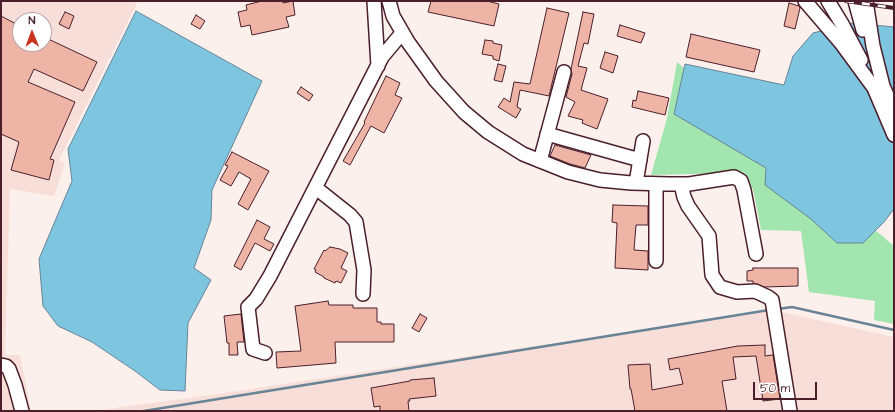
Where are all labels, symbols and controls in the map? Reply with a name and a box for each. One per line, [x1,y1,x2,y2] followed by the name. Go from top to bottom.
[12,12,52,52] north arrow
[28,13,35,28] text: N
[755,374,819,400] scale bar
[760,380,790,397] text: 50 m

